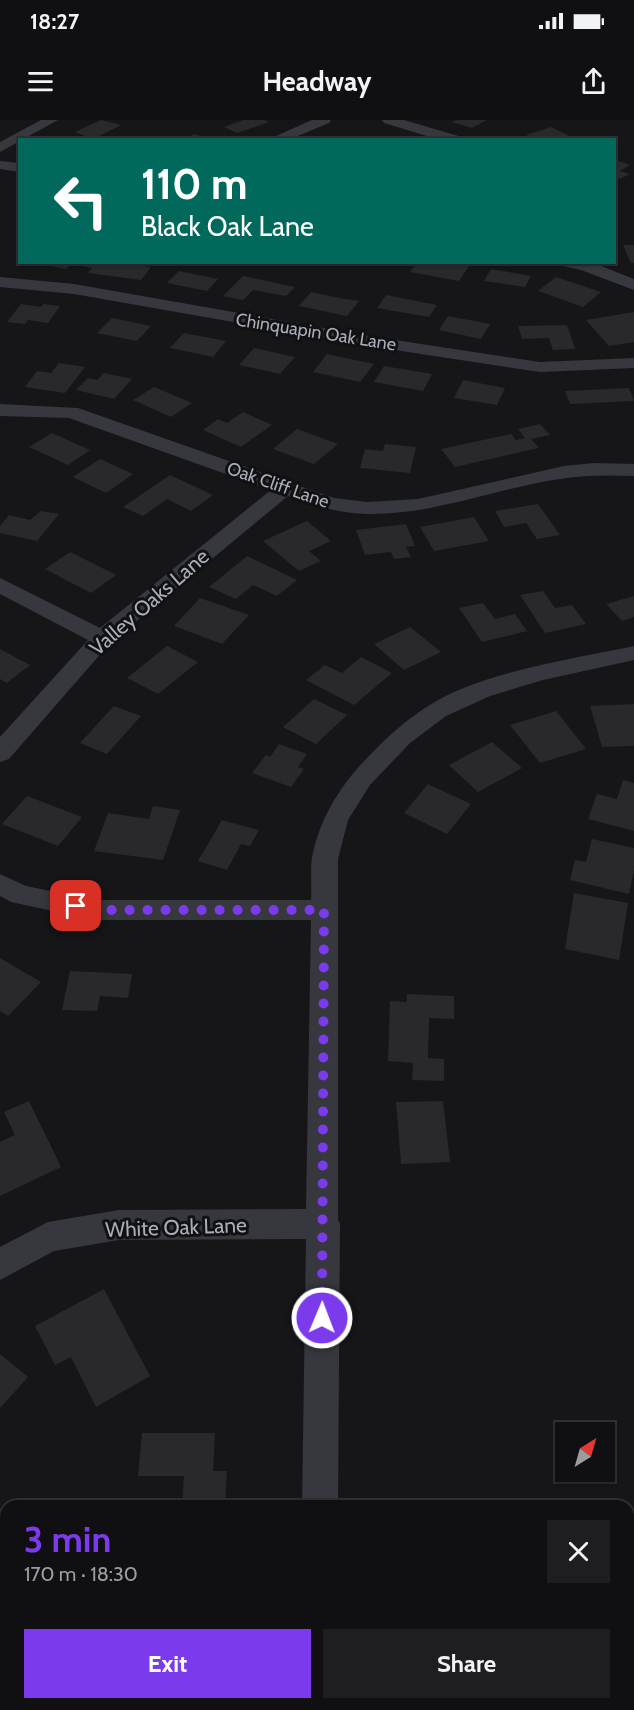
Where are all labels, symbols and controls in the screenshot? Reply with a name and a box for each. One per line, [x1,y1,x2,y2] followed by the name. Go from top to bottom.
[30,8,79,35] text: 18:27
[24,65,57,98] icon: menu
[263,65,371,98] text: Headway
[577,65,610,98] icon: share
[141,158,248,210] text: 110 m
[42,162,120,240] icon: left
[141,210,314,243] text: Black Oak Lane
[234,308,398,356] street label: Chinquapin Oak Lane
[224,457,332,513] street label: Oak Cliff Lane
[84,543,214,661] street label: Valley Oaks Lane
[50,880,101,931] pin
[59,889,92,922] icon: arrive
[105,1212,247,1242] street label: White Oak Lane
[290,1286,354,1350] position arrow
[555,1422,615,1482] north arrow
[555,1422,615,1482] map controls
[24,1517,111,1561] text: 3 min
[547,1520,610,1583] button: close
[24,1562,138,1586] text: 170 m · 18:30
[24,1629,311,1698] button: Exit
[323,1629,610,1698] button: Share

